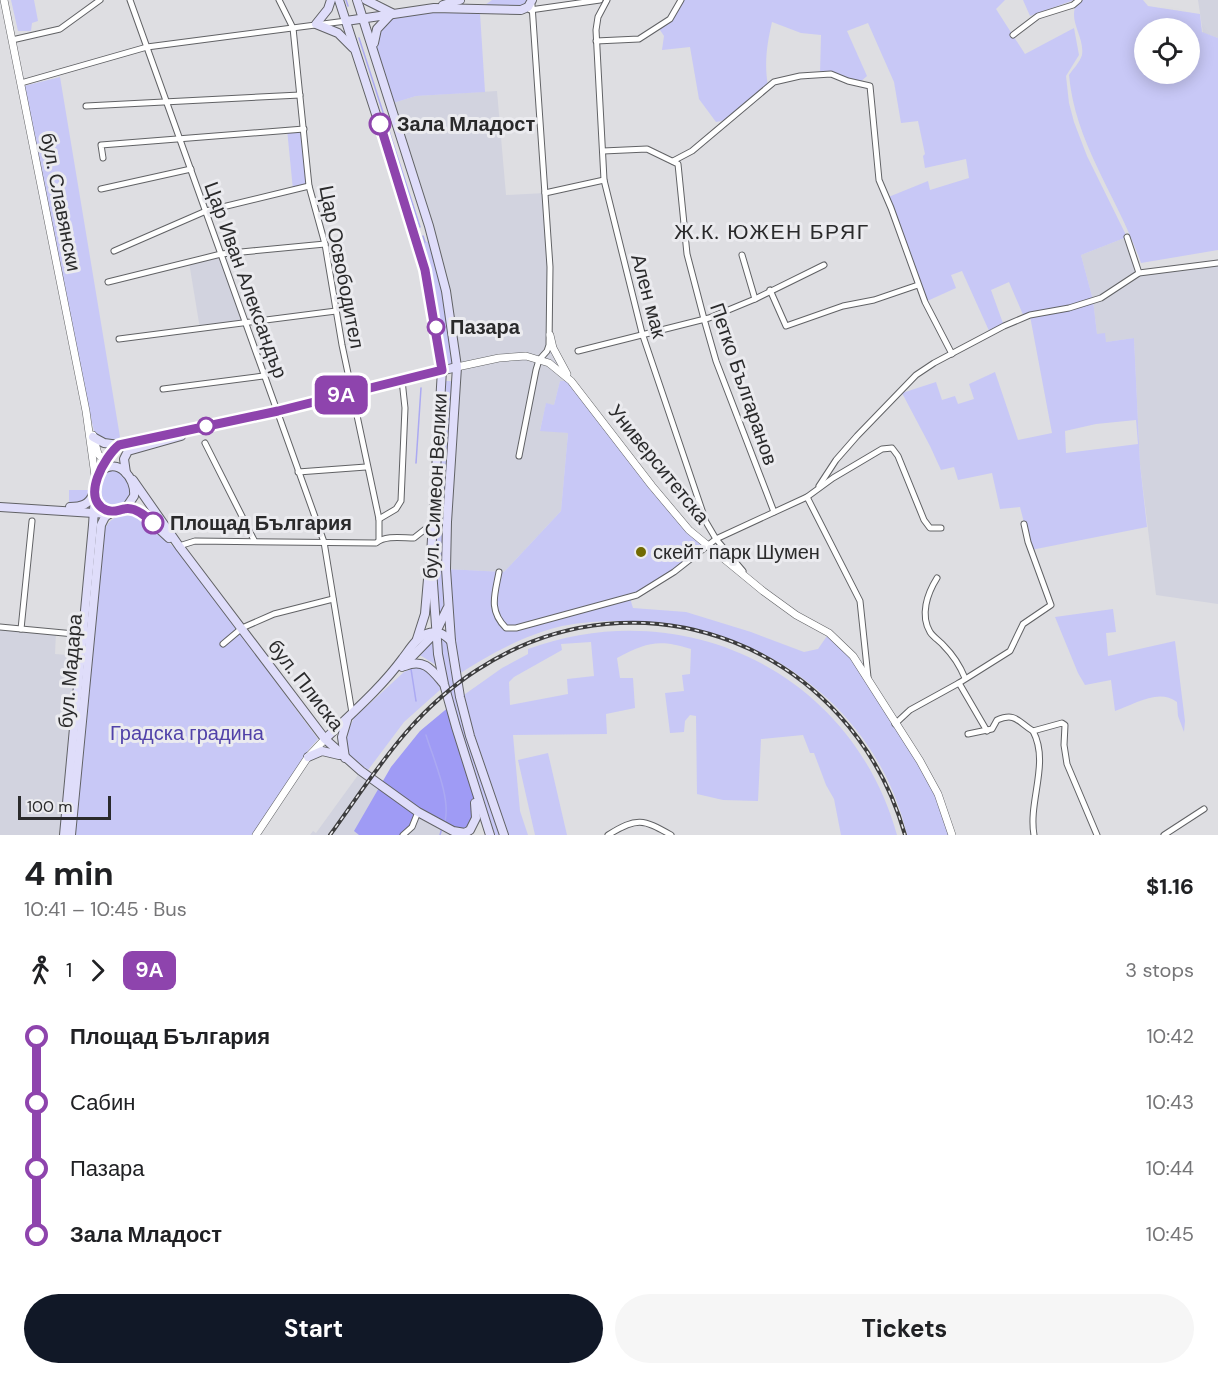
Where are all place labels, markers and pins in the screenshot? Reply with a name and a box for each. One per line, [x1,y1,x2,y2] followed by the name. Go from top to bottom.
[397,111,535,137] place label: Зала Младост
[369,113,391,135] marker: Зала Младост
[450,314,521,340] place label: Пазара
[427,318,445,336] marker: Пазара
[197,417,215,435] unlabelled marker
[170,510,352,536] place label: Площад България
[142,512,164,534] marker: Площад България
[653,539,820,565] place label: скейт парк Шумен
[634,545,648,559] marker: скейт парк Шумен

